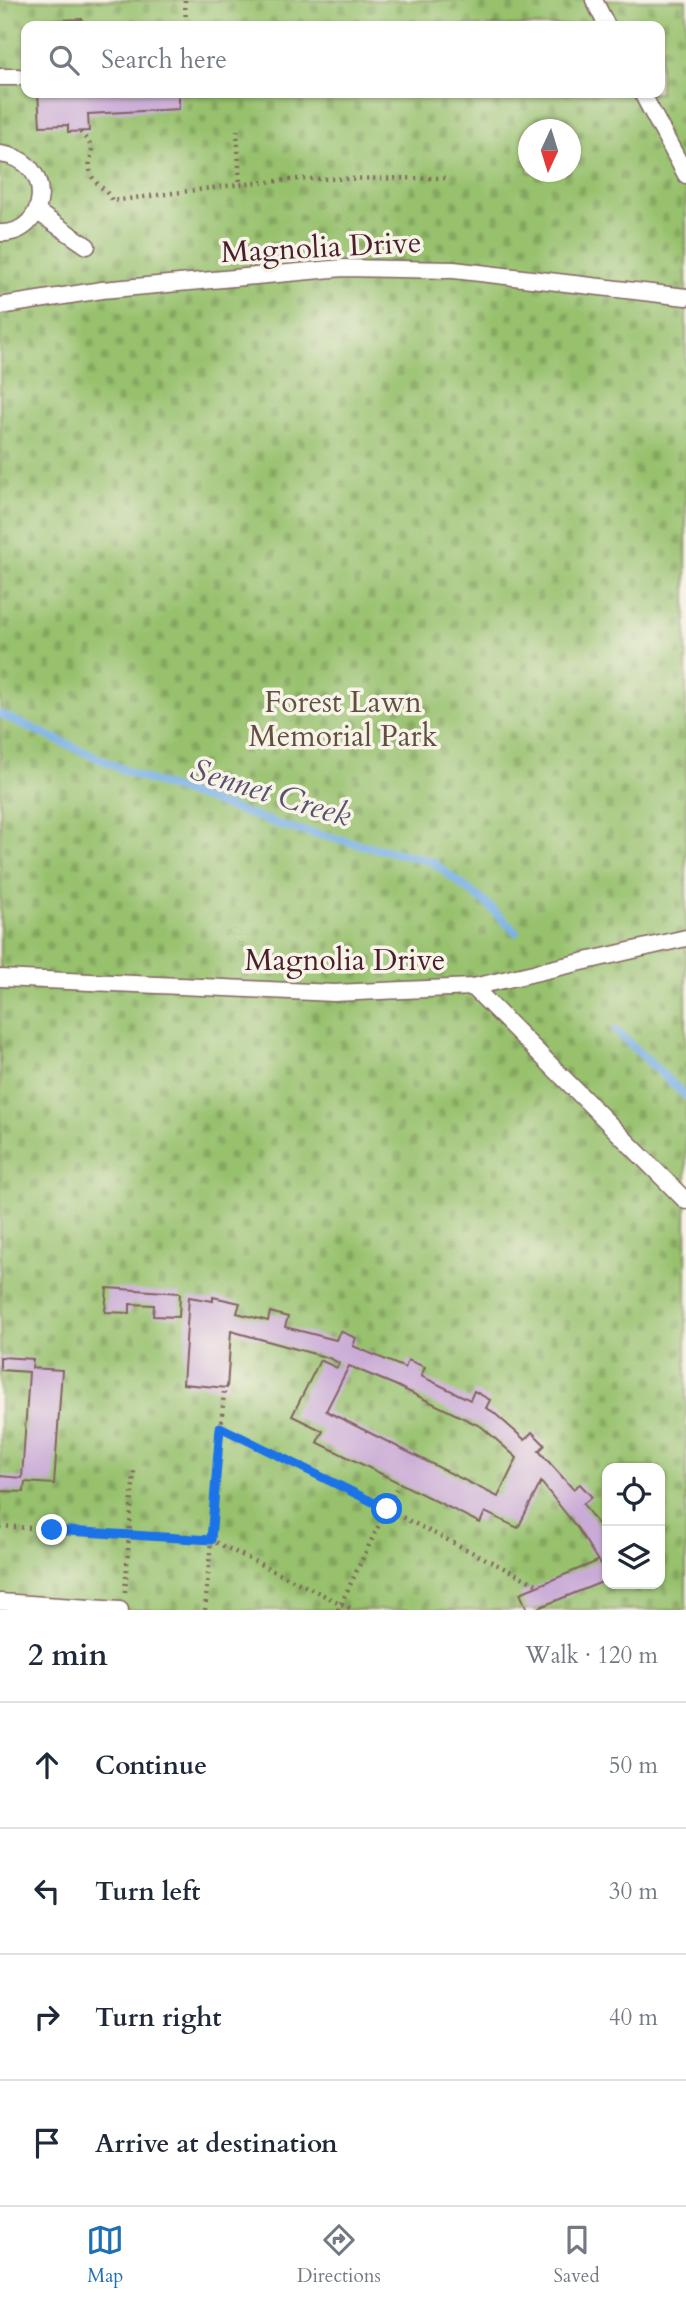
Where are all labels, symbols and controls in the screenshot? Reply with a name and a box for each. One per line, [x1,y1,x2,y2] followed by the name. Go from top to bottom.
[21,21,665,98] search box
[45,41,83,79] icon: search
[101,42,227,77] text: Search here
[518,119,581,182] north arrow
[220,222,422,273] street label: Magnolia Drive
[248,682,438,757] park label: Forest Lawn Memorial Park
[185,748,357,838] water label: Sennet Creek
[245,940,445,981] street label: Magnolia Drive
[602,1463,665,1589] map controls
[602,1463,665,1526] button: locate
[371,1493,402,1524] route start
[36,1514,67,1545] route end
[602,1526,665,1589] button: layers
[28,1635,108,1676] text: 2 min
[525,1640,658,1671] text: Walk · 120 m
[28,1746,66,1784] icon: ahead
[95,1748,207,1783] text: Continue
[609,1750,658,1781] text: 50 m
[28,1872,66,1910] icon: left
[95,1874,200,1909] text: Turn left
[609,1876,658,1907] text: 30 m
[28,1998,66,2036] icon: right
[95,2000,222,2035] text: Turn right
[609,2002,658,2033] text: 40 m
[28,2124,66,2162] icon: arrive
[95,2126,338,2161] text: Arrive at destination
[86,2221,124,2289] tab: Map
[297,2221,381,2289] tab: Directions
[554,2221,600,2289] tab: Saved

